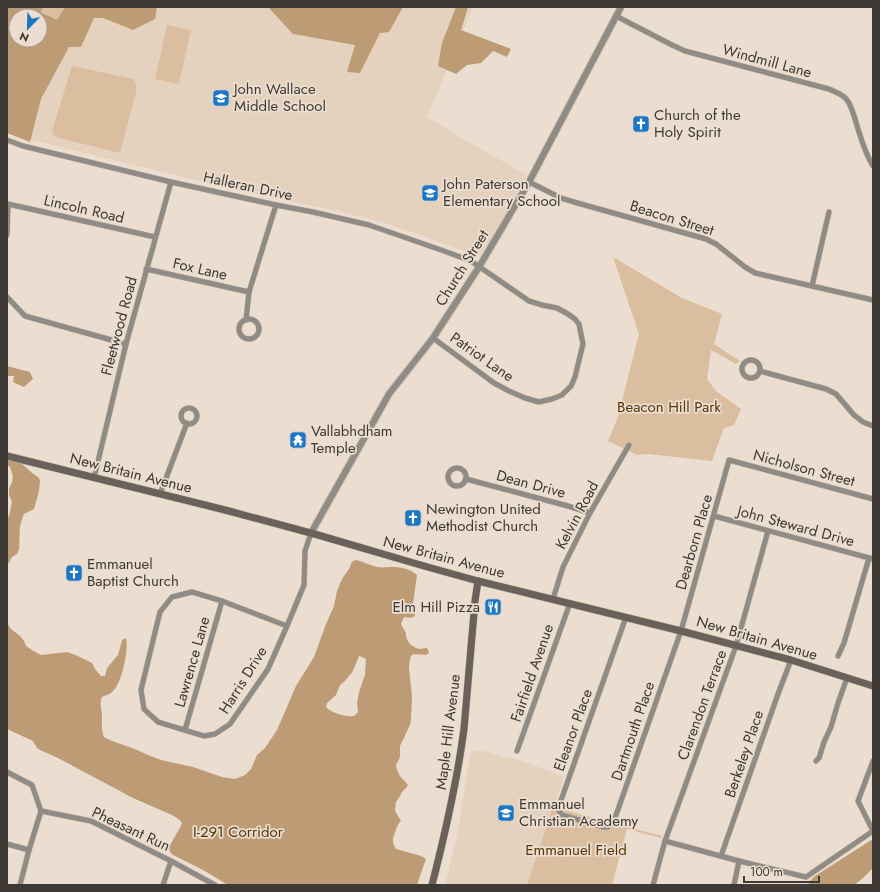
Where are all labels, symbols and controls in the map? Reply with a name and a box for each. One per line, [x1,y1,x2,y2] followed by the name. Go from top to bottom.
[8,8,48,48] north arrow
[17,28,31,46] text: N
[720,39,814,84] street label: Windmill Lane
[232,78,326,117] place label: John Wallace Middle School
[211,88,231,108] school or university icon: John Wallace Middle School
[654,104,741,143] place label: Church of the Holy Spirit
[631,114,651,134] church icon: Church of the Holy Spirit
[201,166,295,206] street label: Halleran Drive
[441,173,560,212] place label: John Paterson Elementary School
[420,183,440,203] school or university icon: John Paterson Elementary School
[42,189,126,229] street label: Lincoln Road
[627,195,717,241] street label: Beacon Street
[430,225,494,310] street label: Church Street
[171,252,230,286] street label: Fox Lane
[95,274,143,378] street label: Fleetwood Road
[446,327,519,387] street label: Patriot Lane
[617,396,721,418] park label: Beacon Hill Park
[311,420,393,459] place label: Vallabhdham Temple
[288,430,308,450] temple icon: Vallabhdham Temple
[751,444,858,492] street label: Nicholson Street
[68,447,195,499] street label: New Britain Avenue
[494,464,568,504] street label: Dean Drive
[550,477,604,553] street label: Kelvin Road
[670,491,718,592] street label: Dearborn Place
[426,498,541,537] place label: Newington United Methodist Church
[733,499,857,552] street label: John Steward Drive
[403,508,423,528] church icon: Newington United Methodist Church
[381,530,508,584] street label: New Britain Avenue
[87,553,179,592] place label: Emmanuel Baptist Church
[64,563,84,583] church icon: Emmanuel Baptist Church
[392,596,480,618] place label: Elm Hill Pizza
[483,597,503,617] restaurant icon: Elm Hill Pizza
[694,610,820,666] street label: New Britain Avenue
[169,614,216,710] street label: Lawrence Lane
[505,621,559,725] street label: Fairfield Avenue
[214,642,273,718] street label: Harris Drive
[672,646,732,763] street label: Clarendon Terrace
[430,673,466,791] street label: Maple Hill Avenue
[606,678,660,784] street label: Dartmouth Place
[548,686,598,774] street label: Eleanor Place
[719,707,769,801] street label: Berkeley Place
[519,793,639,832] place label: Emmanuel Christian Academy
[88,801,174,857] street label: Pheasant Run
[496,803,516,823] school or university icon: Emmanuel Christian Academy
[193,821,284,843] park label: I-291 Corridor
[525,839,627,861] park label: Emmanuel Field
[744,858,819,884] scale bar
[750,863,783,881] text: 100 m

